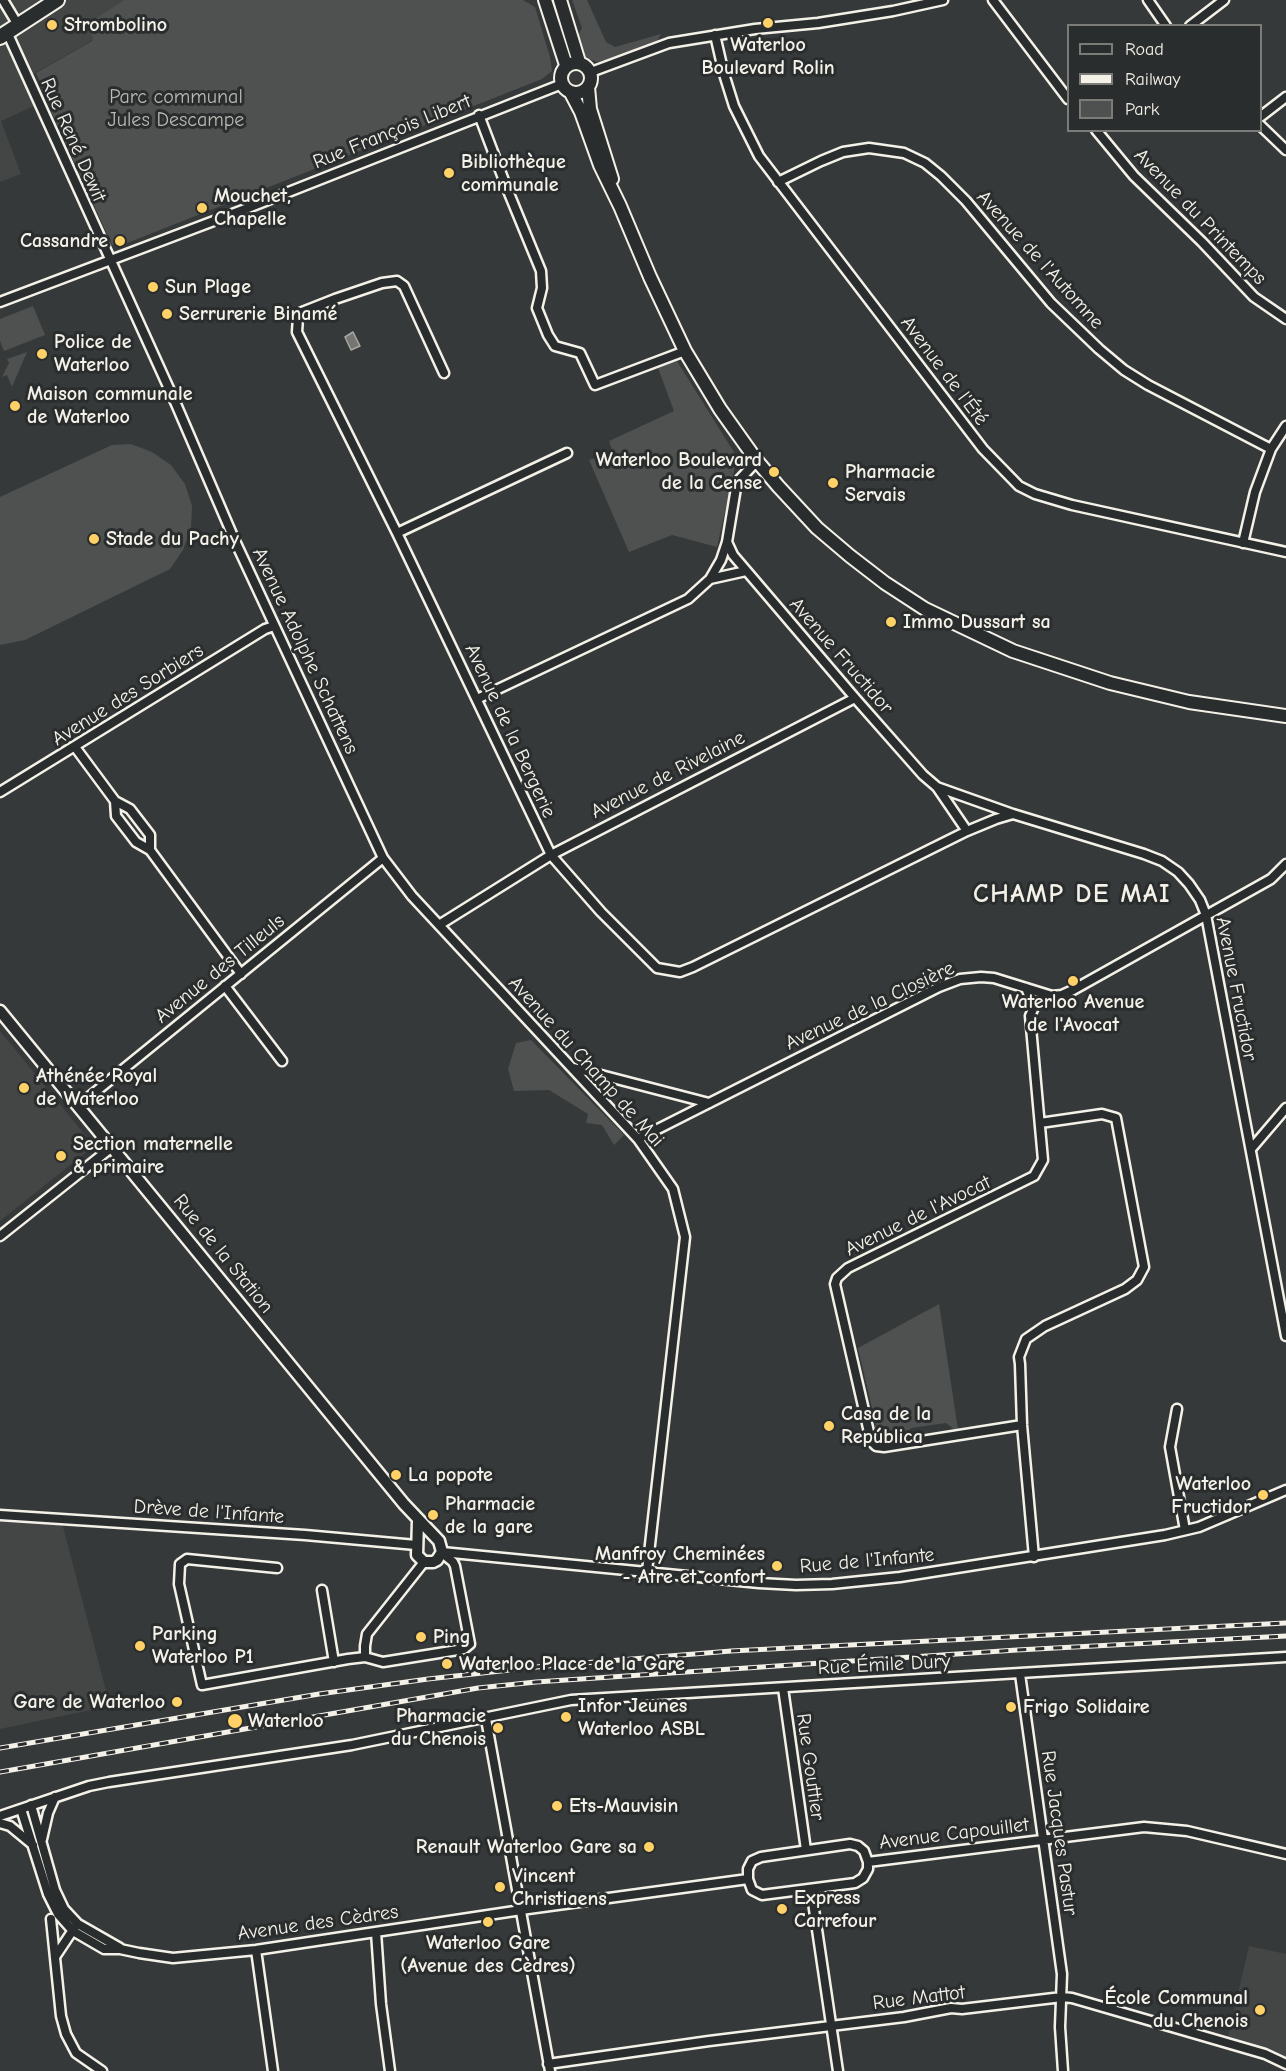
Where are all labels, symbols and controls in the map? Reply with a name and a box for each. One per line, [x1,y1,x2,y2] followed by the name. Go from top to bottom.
[64,13,167,37] place label: Strombolino
[761,16,775,30] marker: Waterloo Boulevard Rolin
[45,18,59,32] marker: Strombolino
[1067,24,1262,132] legend
[701,33,835,80] place label: Waterloo Boulevard Rolin
[1125,39,1164,60] text: Road
[1125,69,1181,90] text: Railway
[35,74,111,206] street label: Rue René Dewit
[108,85,244,132] park label: Parc communal Jules Descampe
[310,89,474,175] street label: Rue François Libert
[1125,99,1159,120] text: Park
[1129,144,1271,290] street label: Avenue du Printemps
[461,150,566,197] place label: Bibliothèque communale
[442,166,456,180] marker: Bibliothèque communale
[214,184,291,231] place label: Mouchet, Chapelle
[971,186,1109,334] street label: Avenue de l'Automne
[195,201,209,215] marker: Mouchet, Chapelle
[20,229,108,253] place label: Cassandre
[113,234,127,248] marker: Cassandre
[165,275,251,299] place label: Sun Plage
[146,280,160,294] marker: Sun Plage
[179,302,337,326] place label: Serrurerie Binamé
[160,307,174,321] marker: Serrurerie Binamé
[895,312,993,430] street label: Avenue de l'Été
[54,330,132,377] place label: Police de Waterloo
[35,347,49,361] marker: Police de Waterloo
[27,382,192,429] place label: Maison communale de Waterloo
[8,399,22,413] marker: Maison communale de Waterloo
[596,448,762,495] place label: Waterloo Boulevard de la Cense
[845,460,935,507] place label: Pharmacie Servais
[767,465,781,479] marker: Waterloo Boulevard de la Cense
[826,476,840,490] marker: Pharmacie Servais
[106,527,239,551] place label: Stade du Pachy
[87,532,101,546] marker: Stade du Pachy
[247,544,363,758] street label: Avenue Adolphe Schattens
[784,593,898,719] street label: Avenue Fructidor
[903,610,1051,634] place label: Immo Dussart sa
[884,615,898,629] marker: Immo Dussart sa
[48,639,208,751] street label: Avenue des Sorbiers
[459,640,561,822] street label: Avenue de la Bergerie
[587,726,749,824] street label: Avenue de Rivelaine
[973,879,1171,911] district label: CHAMP DE MAI
[150,909,290,1029] street label: Avenue des Tilleuls
[1210,915,1262,1063] street label: Avenue Fructidor
[782,956,958,1056] street label: Avenue de la Closière
[503,972,669,1152] street label: Avenue du Champ de Mai
[1066,974,1080,988] marker: Waterloo Avenue de l'Avocat
[1002,990,1144,1037] place label: Waterloo Avenue de l'Avocat
[36,1064,157,1111] place label: Athénée Royal de Waterloo
[17,1081,31,1095] marker: Athénée Royal de Waterloo
[73,1132,233,1179] place label: Section maternelle & primaire
[54,1149,68,1163] marker: Section maternelle & primaire
[841,1170,995,1262] street label: Avenue de l'Avocat
[168,1190,278,1318] street label: Rue de la Station
[841,1402,931,1449] place label: Casa de la República
[822,1419,836,1433] marker: Casa de la República
[408,1463,493,1487] place label: La popote
[389,1468,403,1482] marker: La popote
[1171,1472,1251,1519] place label: Waterloo Fructidor
[1256,1488,1270,1502] marker: Waterloo Fructidor
[445,1492,535,1539] place label: Pharmacie de la gare
[133,1495,285,1529] street label: Drève de l'Infante
[426,1508,440,1522] marker: Pharmacie de la gare
[595,1542,765,1589] place label: Manfroy Cheminées - Atre et confort
[799,1543,935,1579] street label: Rue de l'Infante
[770,1559,784,1573] marker: Manfroy Cheminées - Atre et confort
[152,1622,254,1669] place label: Parking Waterloo P1
[433,1625,471,1649] place label: Ping
[414,1630,428,1644] marker: Ping
[133,1639,147,1653] marker: Parking Waterloo P1
[817,1650,951,1680] street label: Rue Émile Dury
[459,1652,685,1676] place label: Waterloo Place de la Gare
[440,1657,454,1671] marker: Waterloo Place de la Gare
[13,1690,165,1714] place label: Gare de Waterloo
[578,1694,705,1741] place label: Infor Jeunes Waterloo ASBL
[170,1695,184,1709] marker: Gare de Waterloo
[1023,1695,1150,1719] place label: Frigo Solidaire
[1004,1700,1018,1714] marker: Frigo Solidaire
[391,1704,486,1751] place label: Pharmacie du Chenois
[248,1709,323,1733] place label: Waterloo
[559,1710,573,1724] marker: Infor Jeunes Waterloo ASBL
[226,1712,244,1730] marker: Waterloo
[791,1712,829,1822] street label: Rue Gouttier
[491,1721,505,1735] marker: Pharmacie du Chenois
[1036,1749,1082,1917] street label: Rue Jacques Pastur
[569,1794,678,1818] place label: Ets-Mauvisin
[550,1799,564,1813] marker: Ets-Mauvisin
[878,1813,1030,1855] street label: Avenue Capouillet
[416,1835,637,1859] place label: Renault Waterloo Gare sa
[642,1840,656,1854] marker: Renault Waterloo Gare sa
[512,1864,607,1911] place label: Vincent Christiaens
[493,1880,507,1894] marker: Vincent Christiaens
[794,1886,876,1933] place label: Express Carrefour
[236,1900,400,1946] street label: Avenue des Cèdres
[775,1902,789,1916] marker: Express Carrefour
[481,1915,495,1929] marker: Waterloo Gare (Avenue des Cèdres)
[400,1931,576,1978] place label: Waterloo Gare (Avenue des Cèdres)
[871,1980,967,2016] street label: Rue Mattot
[1104,1986,1248,2033] place label: École Communal du Chenois
[1253,2003,1267,2017] marker: École Communal du Chenois

